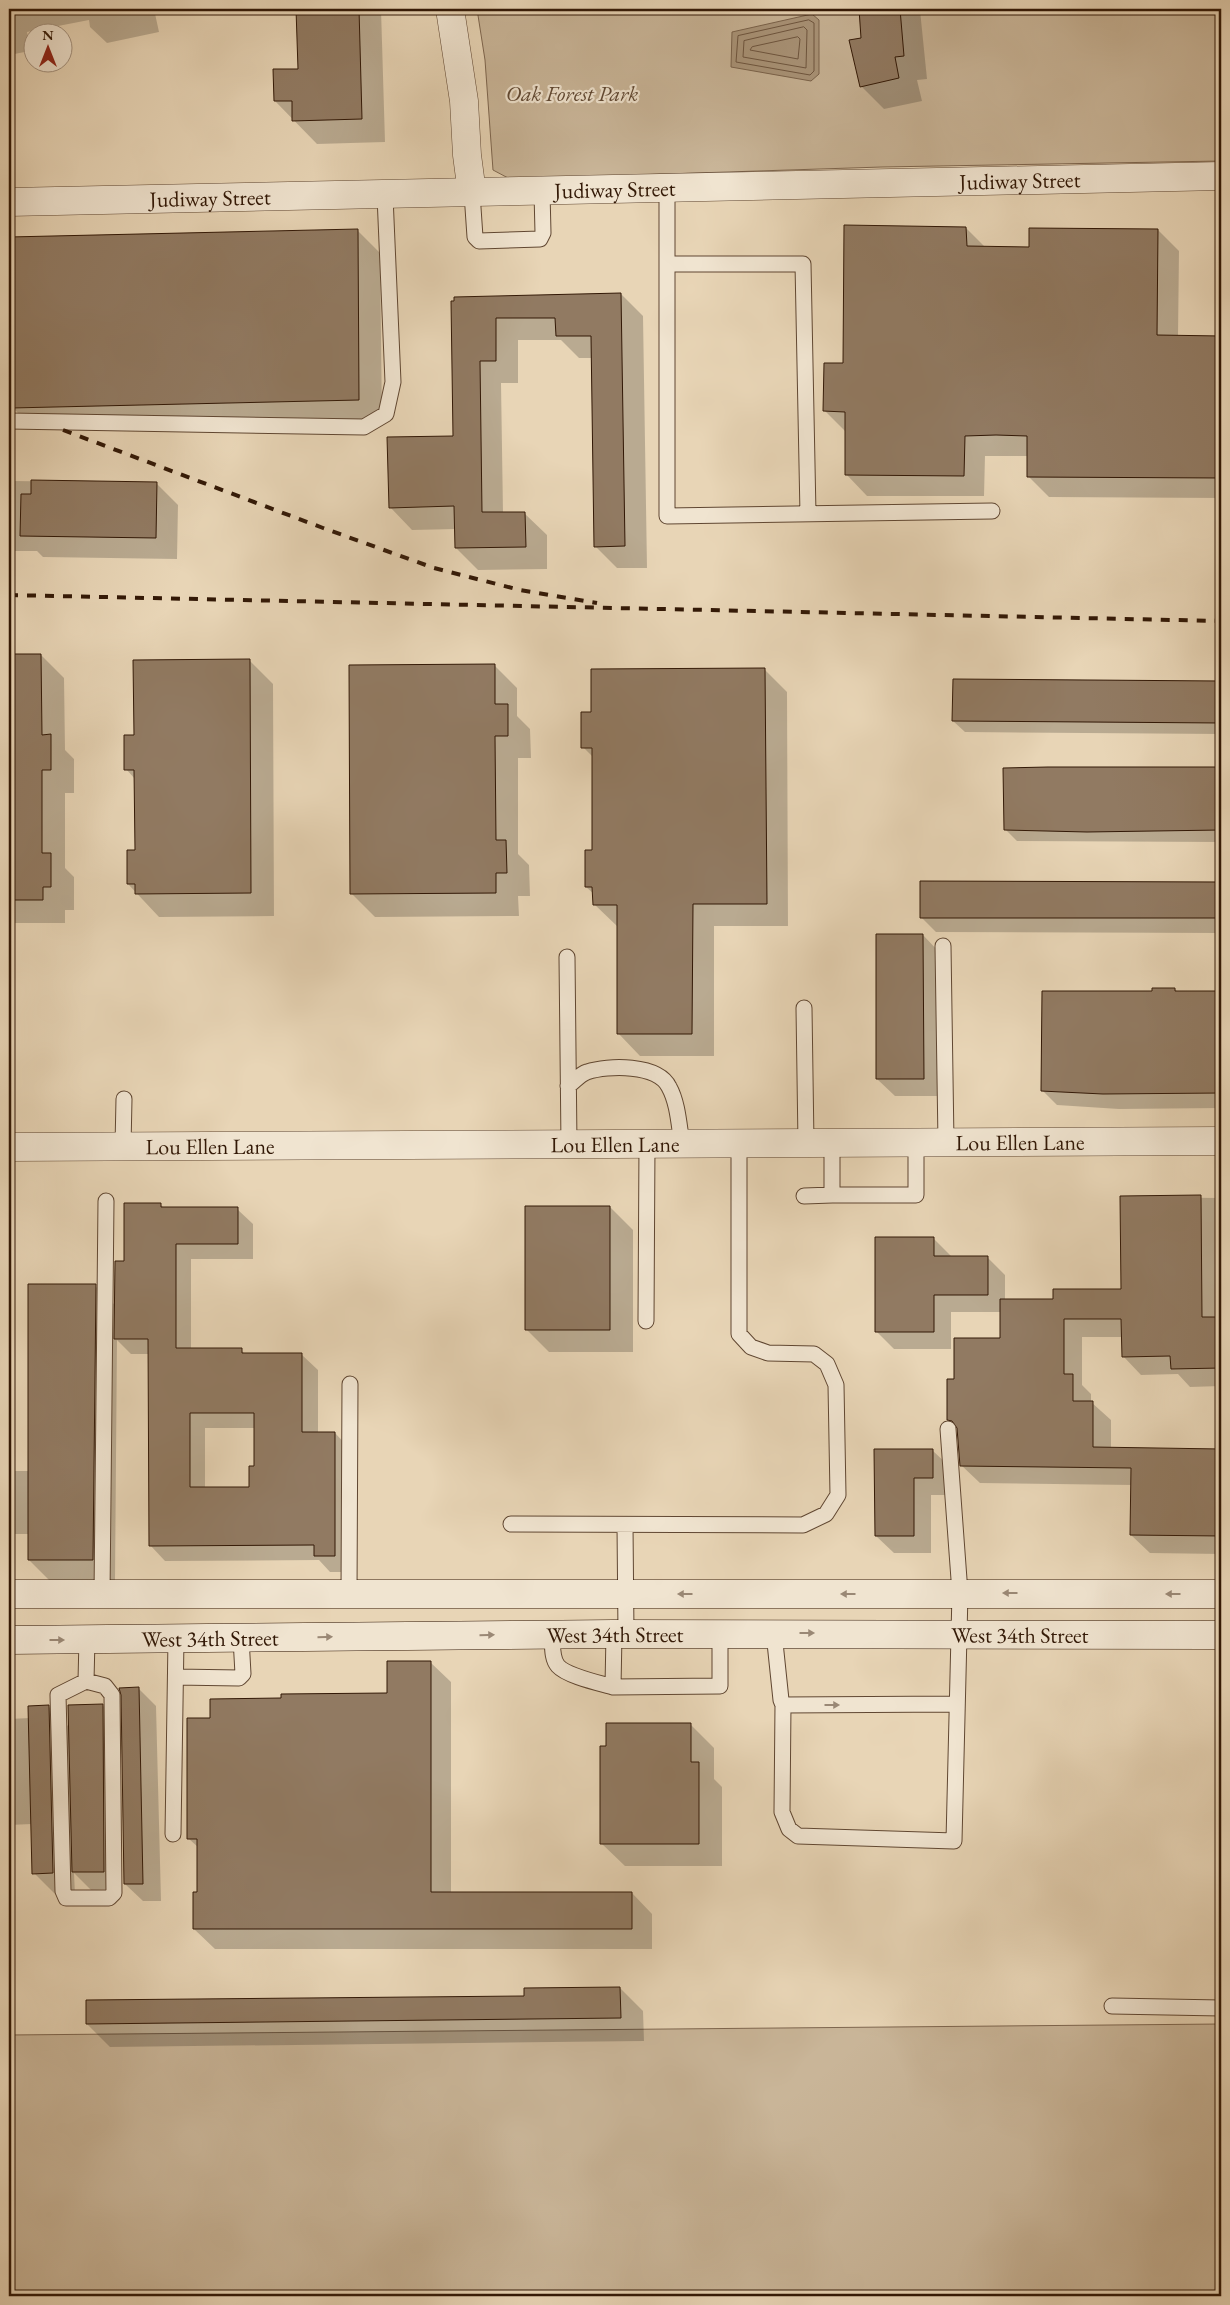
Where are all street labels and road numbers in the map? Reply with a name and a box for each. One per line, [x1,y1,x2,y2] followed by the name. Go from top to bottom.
[957,165,1081,196] street label: Judiway Street
[552,173,676,205] street label: Judiway Street
[147,182,271,214] street label: Judiway Street
[955,1127,1085,1157] street label: Lou Ellen Lane
[550,1129,680,1159] street label: Lou Ellen Lane
[145,1131,275,1161] street label: Lou Ellen Lane
[546,1619,684,1649] street label: West 34th Street
[951,1620,1089,1649] street label: West 34th Street
[141,1623,279,1653] street label: West 34th Street

